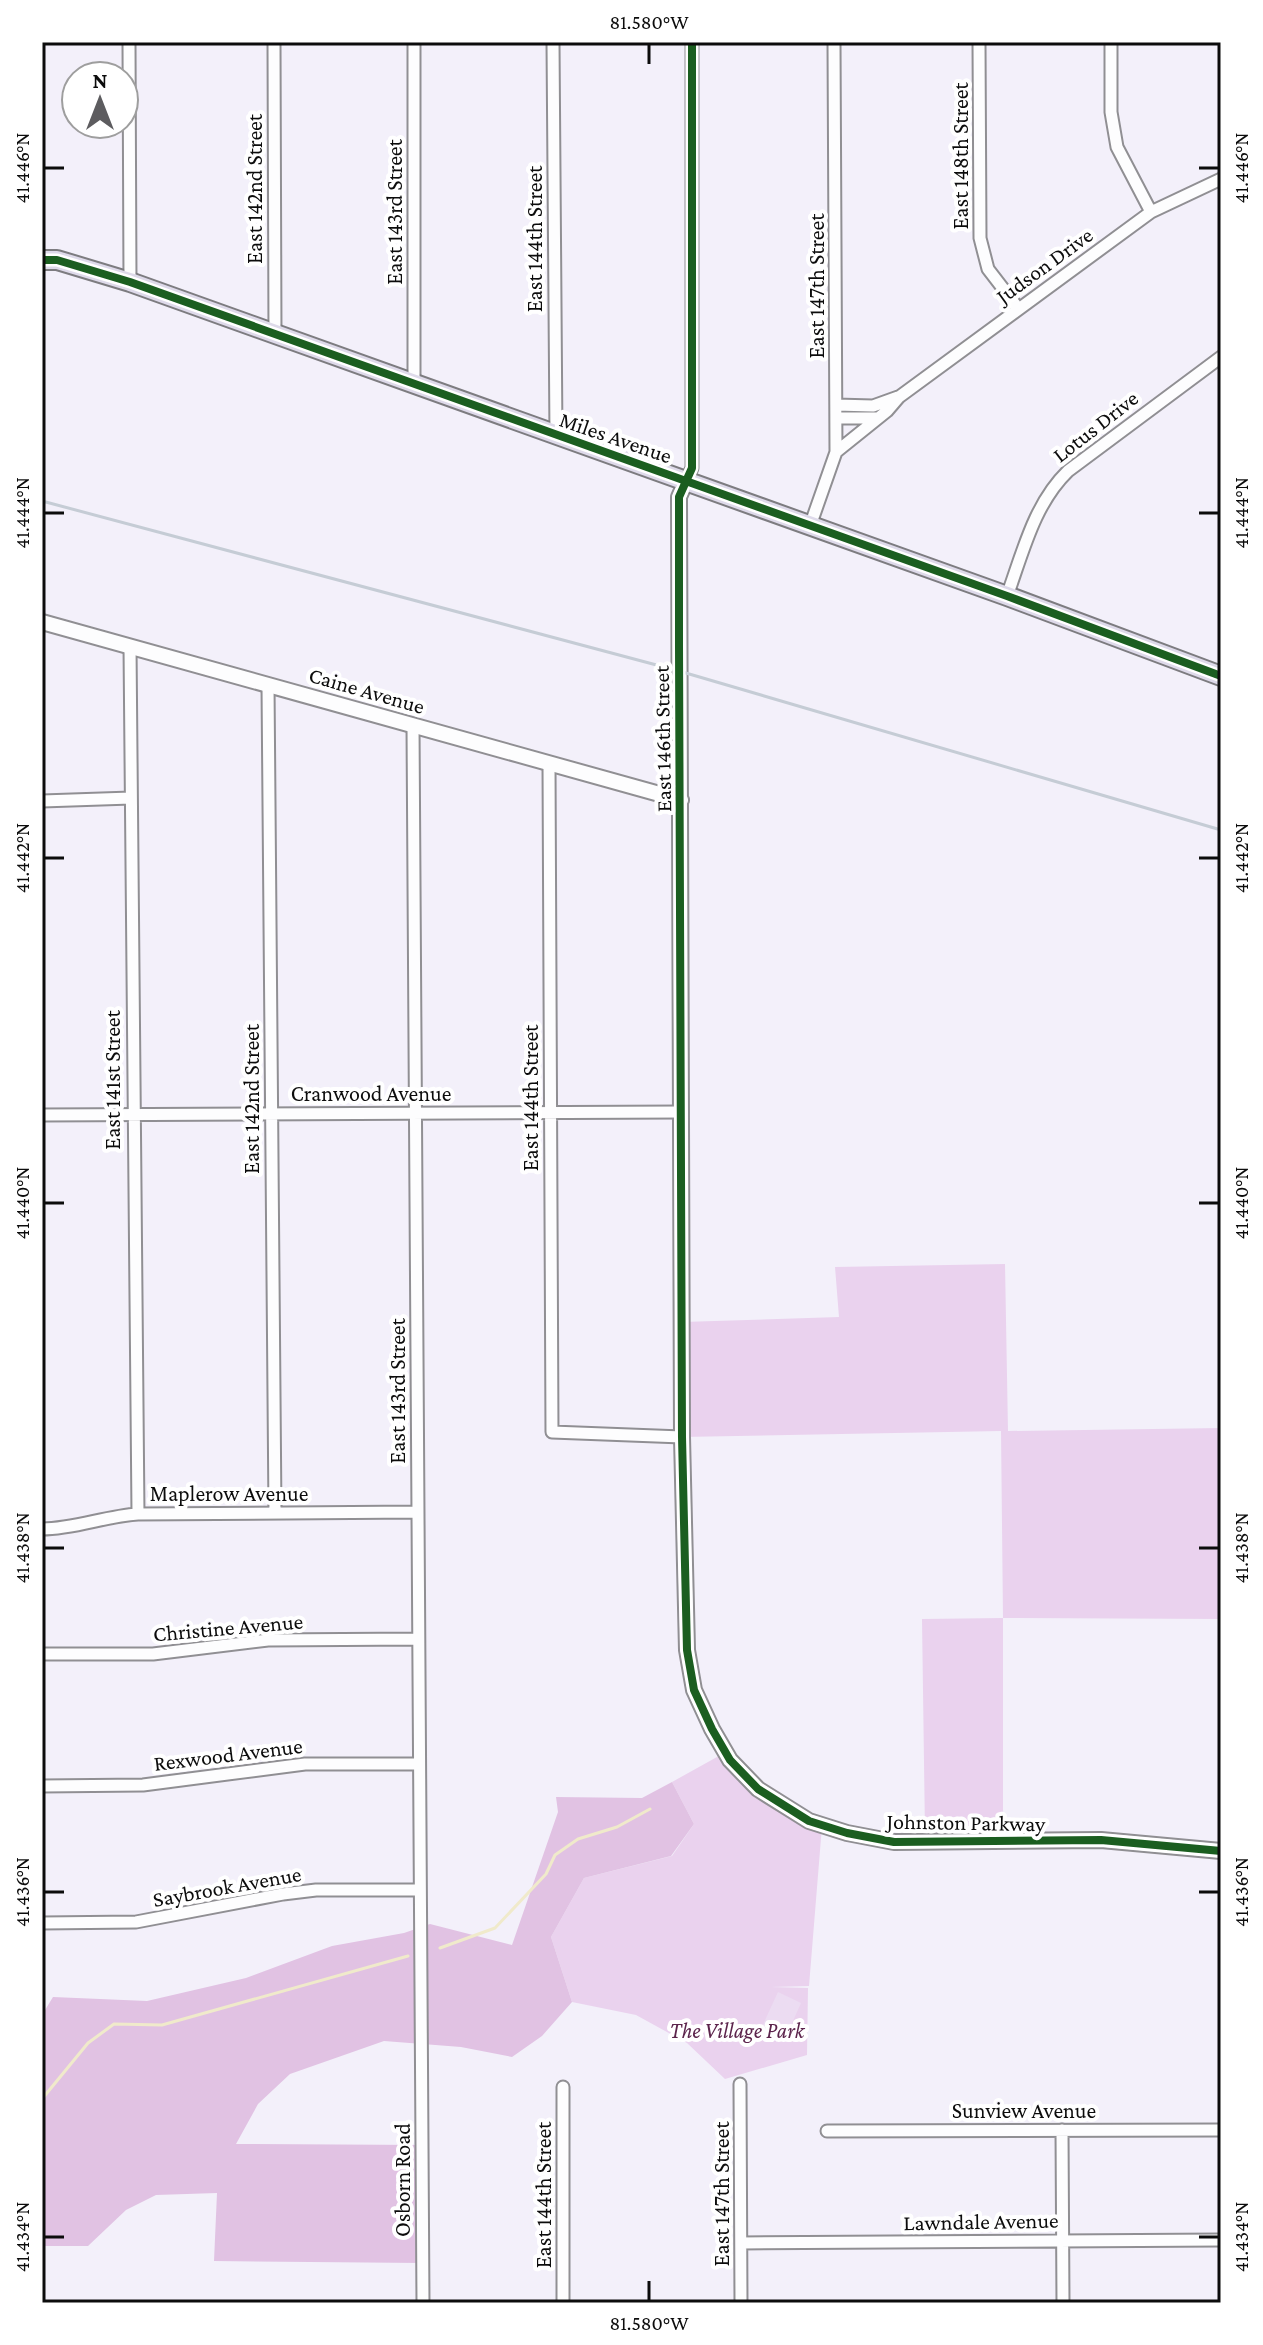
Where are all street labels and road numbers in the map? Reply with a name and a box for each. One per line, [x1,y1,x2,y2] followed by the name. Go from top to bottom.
[948,82,973,230] street label: East 148th Street
[242,113,267,264] street label: East 142nd Street
[382,139,407,285] street label: East 143rd Street
[522,165,547,312] street label: East 144th Street
[804,213,829,358] street label: East 147th Street
[990,222,1097,310] street label: Judson Drive
[1048,385,1143,467] street label: Lotus Drive
[556,407,675,468] street label: Miles Avenue
[306,662,428,719] street label: Caine Avenue
[649,665,676,812] street label: East 146th Street
[100,1009,125,1150] street label: East 141st Street
[239,1023,264,1174] street label: East 142nd Street
[518,1024,543,1171] street label: East 144th Street
[291,1081,451,1106] street label: Cranwood Avenue
[385,1318,410,1464] street label: East 143rd Street
[150,1481,308,1506] street label: Maplerow Avenue
[152,1608,304,1647] street label: Christine Avenue
[152,1733,304,1776] street label: Rexwood Avenue
[884,1809,1046,1836] street label: Johnston Parkway
[151,1861,303,1912] street label: Saybrook Avenue
[952,2098,1096,2123] street label: Sunview Avenue
[531,2121,556,2268] street label: East 144th Street
[709,2121,734,2266] street label: East 147th Street
[390,2123,415,2237] street label: Osborn Road
[903,2208,1059,2235] street label: Lawndale Avenue

